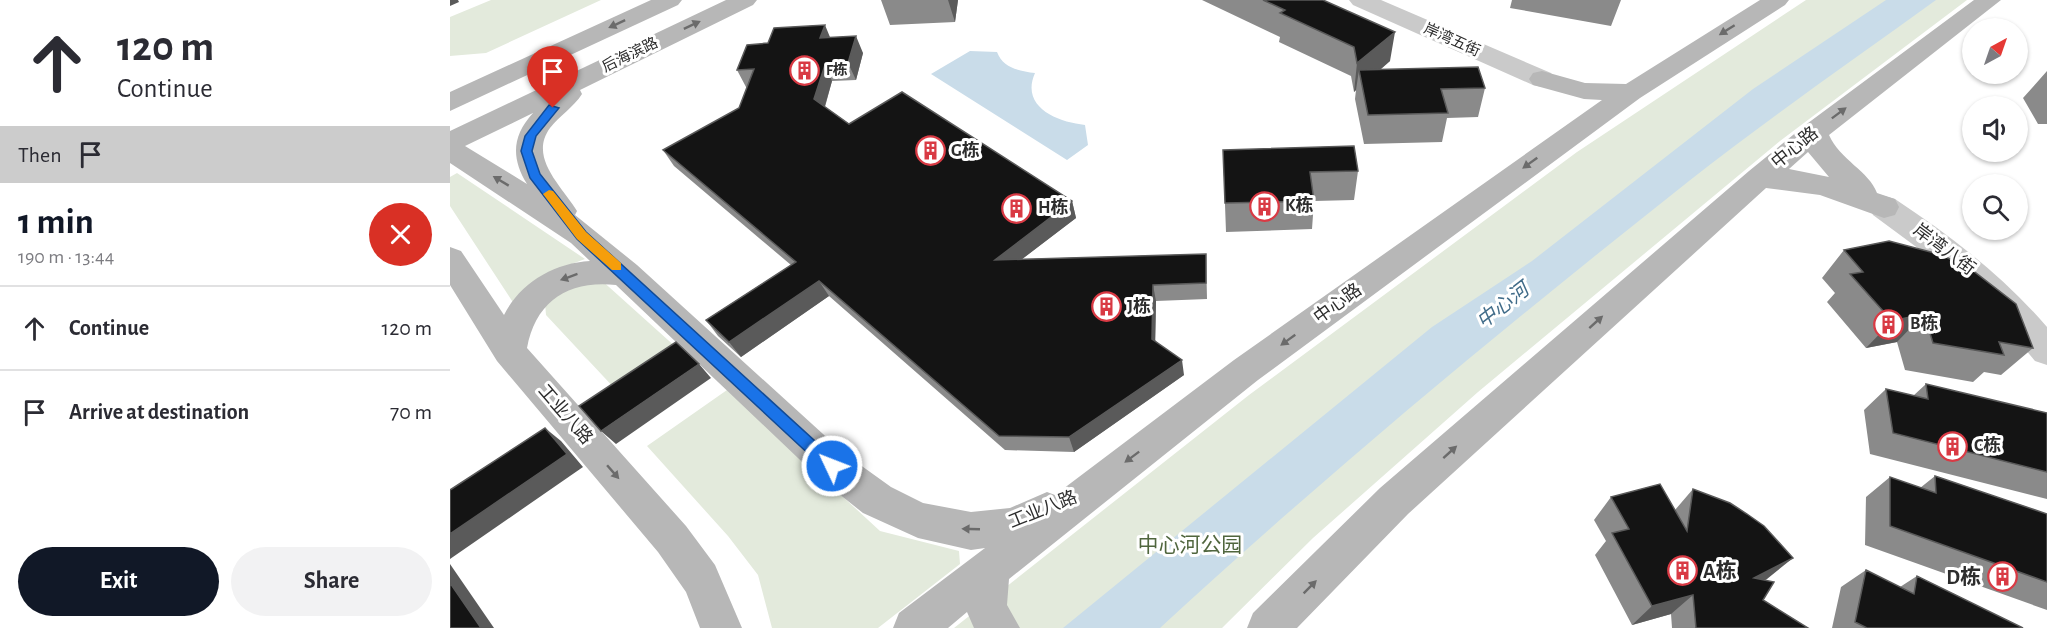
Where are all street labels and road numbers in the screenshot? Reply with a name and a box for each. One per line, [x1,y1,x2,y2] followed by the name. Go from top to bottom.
[1422,20,1483,59] street label: 岸湾五街
[599,34,660,75] street label: 后海滨路
[1767,122,1822,172] street label: 中心路
[1910,220,1979,279] street label: 岸湾八街
[1310,279,1365,327] street label: 中心路
[535,381,597,448] street label: 工业八路
[1006,486,1080,532] street label: 工业八路

